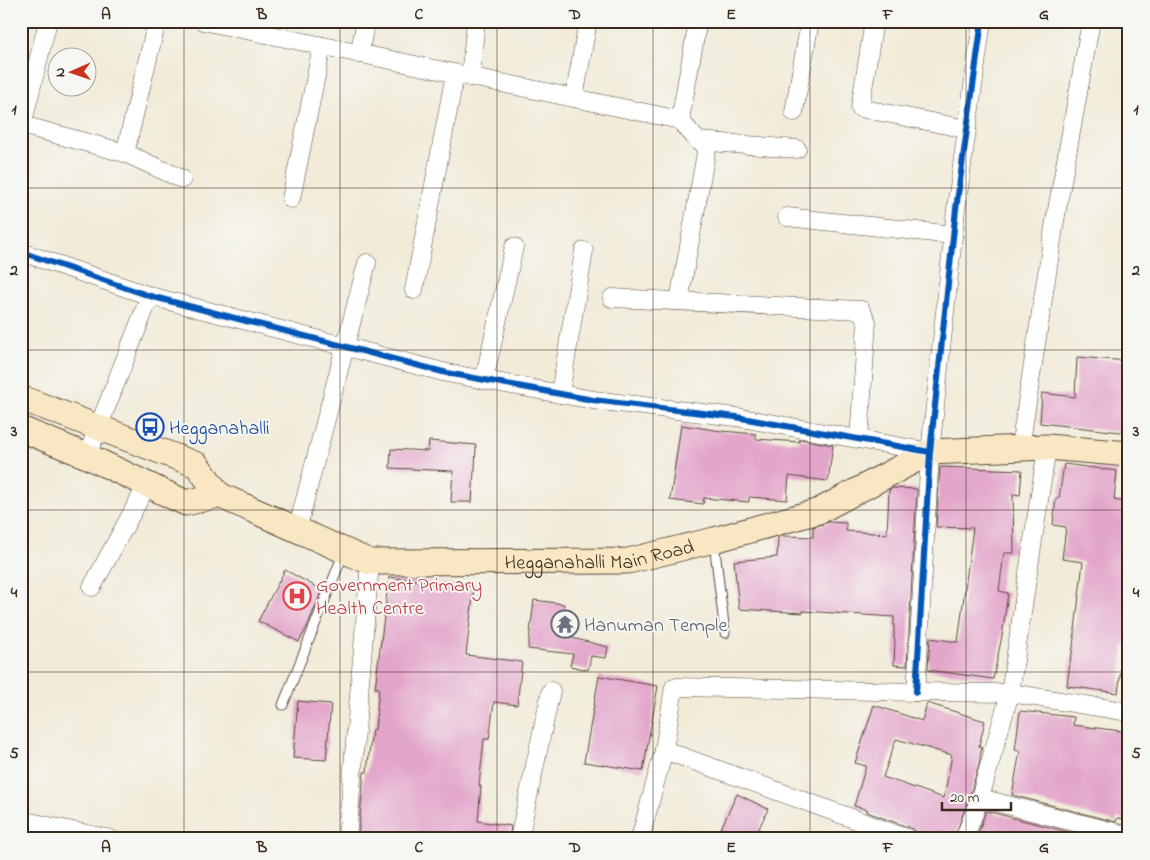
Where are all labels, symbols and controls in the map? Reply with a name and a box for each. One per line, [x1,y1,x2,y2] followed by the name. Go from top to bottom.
[101,3,111,27] text: A
[256,3,268,27] text: B
[415,3,424,27] text: C
[568,3,581,27] text: D
[726,3,736,27] text: E
[882,3,894,27] text: F
[1039,3,1049,27] text: G
[48,48,98,98] north arrow
[50,67,71,77] text: N
[11,98,17,122] text: 1
[1133,98,1139,122] text: 1
[9,259,18,283] text: 2
[1131,259,1140,283] text: 2
[135,412,165,442] bus stop icon: Hegganahalli
[169,415,270,445] place label: Hegganahalli
[10,420,18,444] text: 3
[1132,420,1140,444] text: 3
[505,533,697,579] street label: Hegganahalli Main Road
[316,572,482,624] place label: Government Primary Health Centre
[10,581,18,605] text: 4
[282,581,312,611] hospital icon: Government Primary Health Centre
[1132,581,1140,605] text: 4
[550,609,580,639] temple icon: Hanuman Temple
[584,612,727,641] place label: Hanuman Temple
[9,742,19,766] text: 5
[1131,742,1141,766] text: 5
[942,780,1011,812] scale bar
[950,787,980,809] text: 20 m
[101,836,111,860] text: A
[256,836,268,860] text: B
[415,836,424,860] text: C
[568,836,581,860] text: D
[726,836,736,860] text: E
[882,836,894,860] text: F
[1039,836,1049,860] text: G

